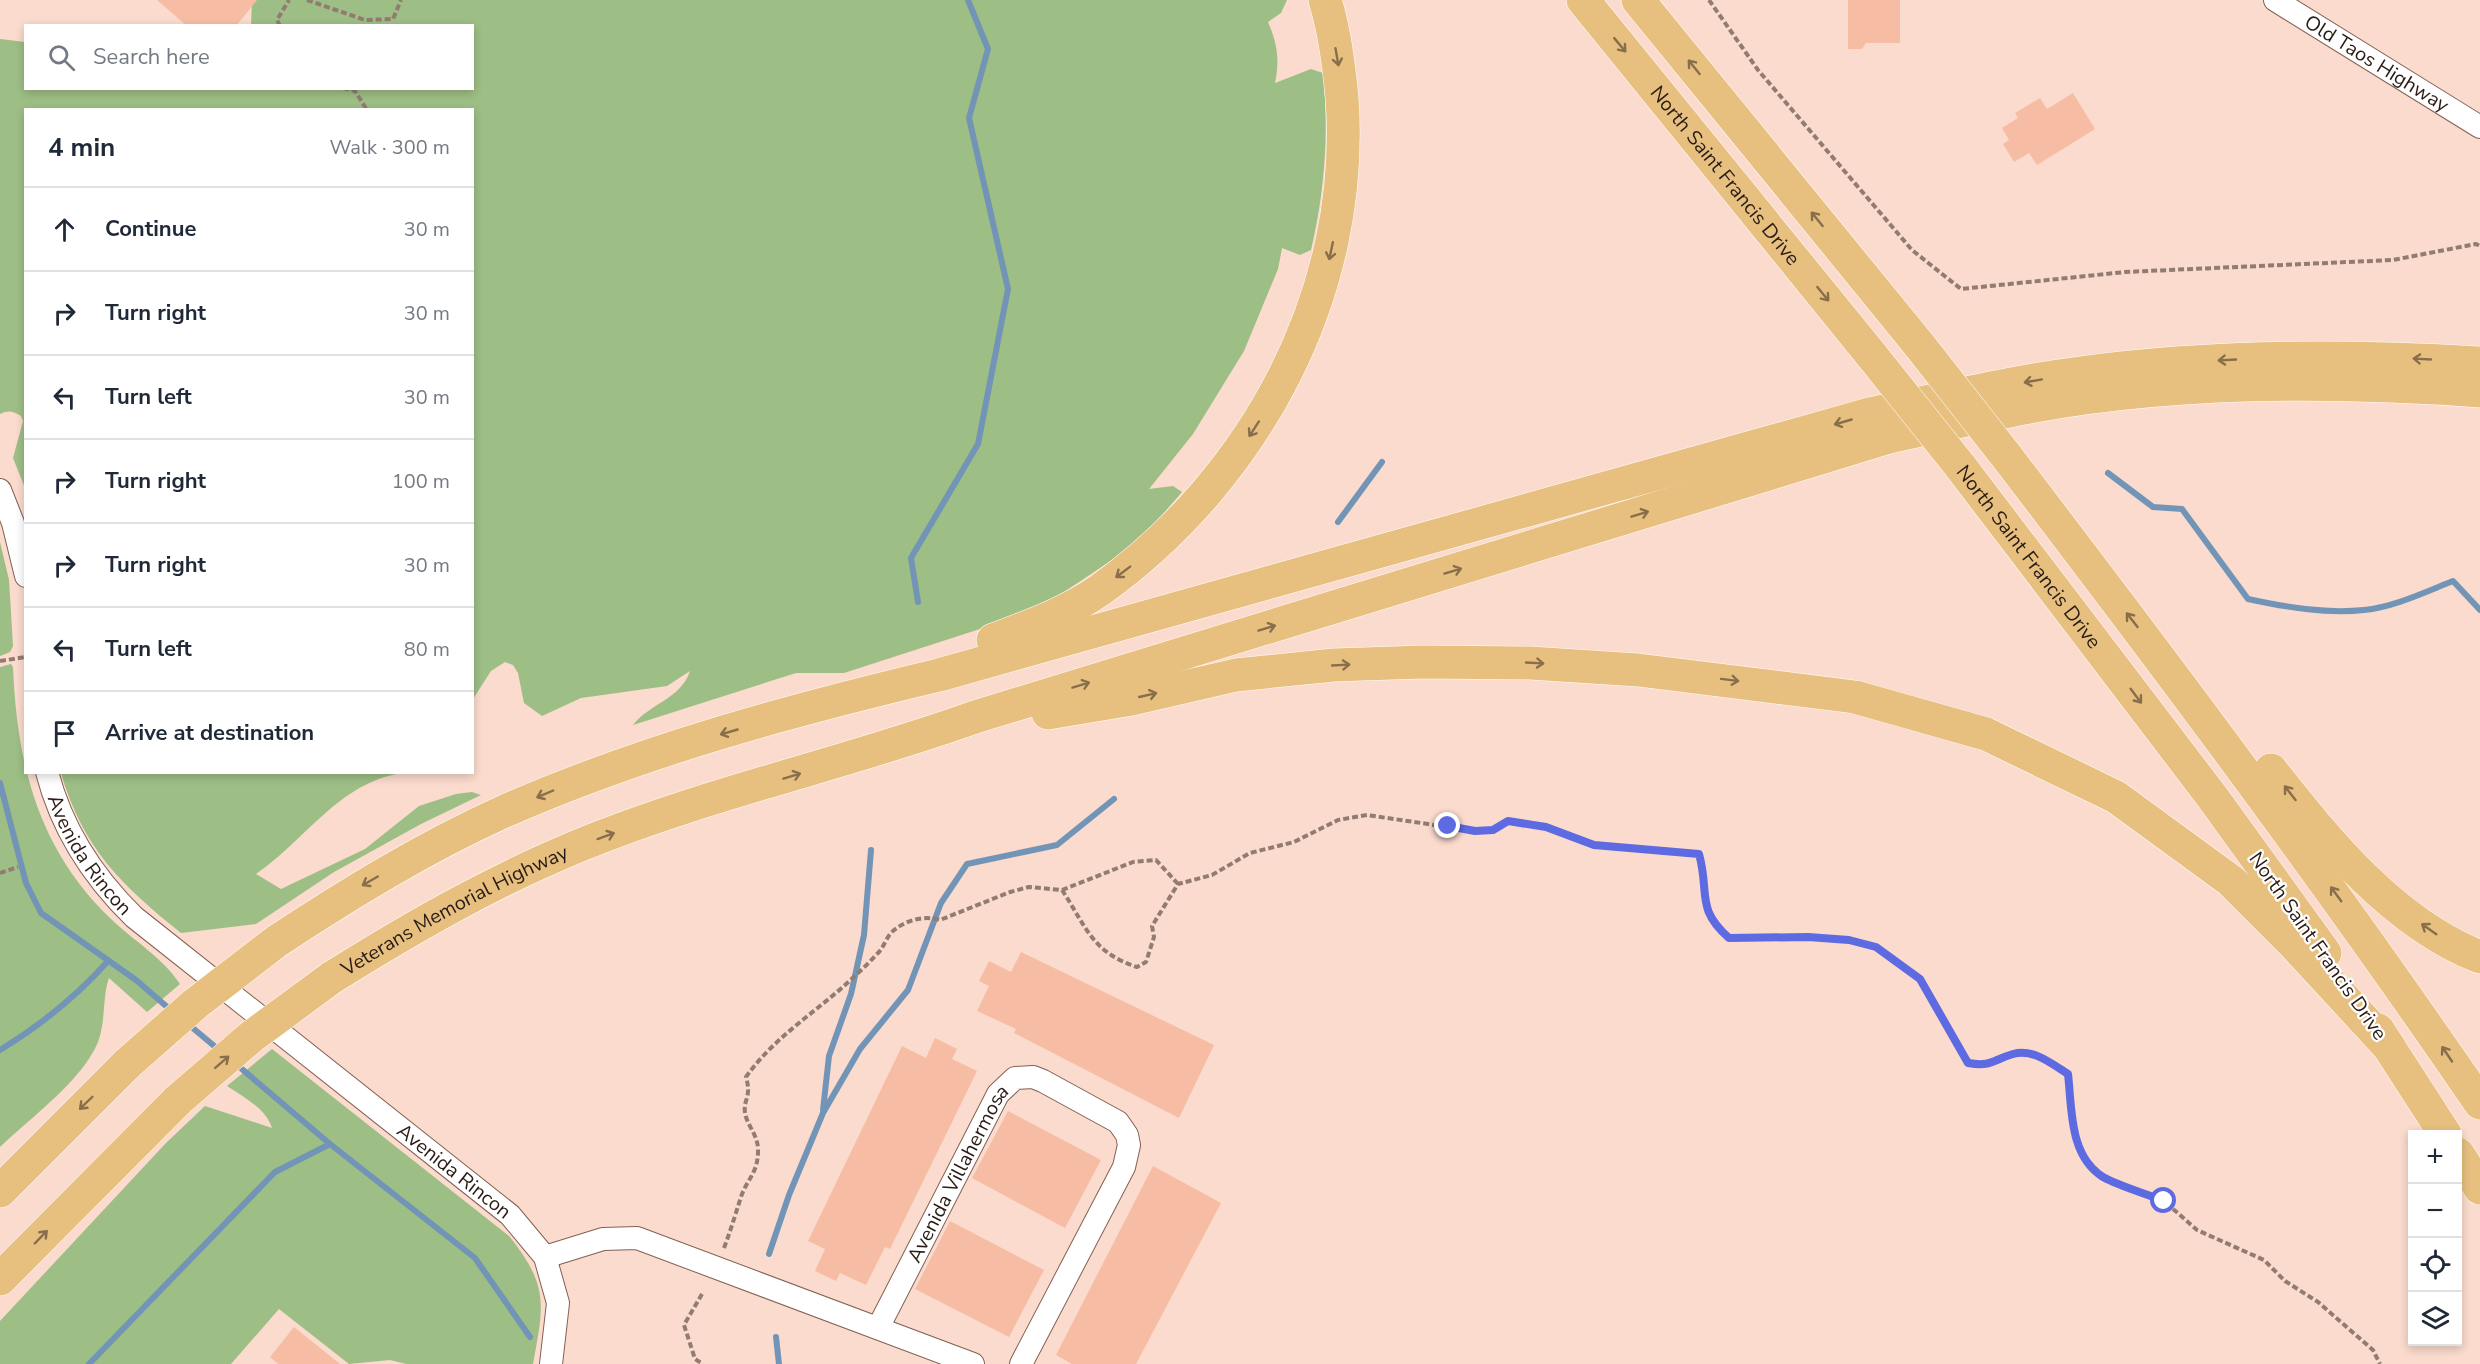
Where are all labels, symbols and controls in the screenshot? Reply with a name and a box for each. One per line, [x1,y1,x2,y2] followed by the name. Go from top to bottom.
[2300,8,2455,119] street label: Old Taos Highway
[24,24,474,90] search box
[1614,37,1627,53] one-way arrow
[45,41,78,74] icon: search
[93,42,210,72] text: Search here
[1332,47,1343,66] one-way arrow
[1688,60,1701,76] one-way arrow
[1644,80,1807,271] street label: North Saint Francis Drive
[48,130,115,165] text: 4 min
[330,134,450,161] text: Walk · 300 m
[1810,212,1824,227] one-way arrow
[48,213,81,246] icon: ahead
[105,214,196,244] text: Continue
[404,216,450,243] text: 30 m
[1324,241,1336,260] one-way arrow
[1816,286,1829,302] one-way arrow
[48,297,81,330] icon: right
[105,298,206,328] text: Turn right
[404,300,450,327] text: 30 m
[2412,354,2432,365] one-way arrow
[2217,355,2237,366] one-way arrow
[2024,375,2043,386] one-way arrow
[48,381,81,414] icon: left
[105,382,192,412] text: Turn left
[404,384,450,411] text: 30 m
[1833,417,1852,428] one-way arrow
[1248,420,1260,437] one-way arrow
[1950,459,2108,654] street label: North Saint Francis Drive
[48,465,81,498] icon: right
[105,466,206,496] text: Turn right
[392,468,450,495] text: 100 m
[1630,508,1649,519] one-way arrow
[48,549,81,582] icon: right
[105,550,206,580] text: Turn right
[404,552,450,579] text: 30 m
[1115,565,1131,578] one-way arrow
[1444,565,1463,576] one-way arrow
[2125,612,2138,628] one-way arrow
[1257,622,1276,633] one-way arrow
[48,633,81,666] icon: left
[105,634,192,664] text: Turn left
[404,636,450,663] text: 80 m
[1525,658,1545,669] one-way arrow
[1330,660,1350,671] one-way arrow
[1719,675,1739,686] one-way arrow
[1071,679,1090,690] one-way arrow
[2129,688,2142,704] one-way arrow
[1138,689,1157,700] one-way arrow
[48,717,81,750] icon: arrive
[105,718,314,748] text: Arrive at destination
[720,727,739,738] one-way arrow
[782,770,801,781] one-way arrow
[2283,786,2296,802] one-way arrow
[536,790,554,801] one-way arrow
[41,791,138,921] street label: Avenida Rincon
[1434,812,1460,838] route end
[596,829,615,840] one-way arrow
[335,838,573,983] street label: Veterans Memorial Highway
[2243,846,2393,1046] street label: North Saint Francis Drive
[362,876,380,887] one-way arrow
[2329,887,2342,903] one-way arrow
[2421,923,2437,935] one-way arrow
[2441,1047,2453,1063] one-way arrow
[214,1055,229,1069] one-way arrow
[900,1078,1014,1267] street label: Avenida Villahermosa
[79,1096,94,1111] one-way arrow
[391,1117,517,1225] street label: Avenida Rincon
[2408,1130,2462,1346] map controls
[2408,1130,2462,1184] button: +
[2408,1184,2462,1238] button: −
[2150,1187,2176,1213] route start
[34,1230,48,1245] one-way arrow
[2408,1238,2462,1292] button: locate
[2408,1292,2462,1346] button: layers

